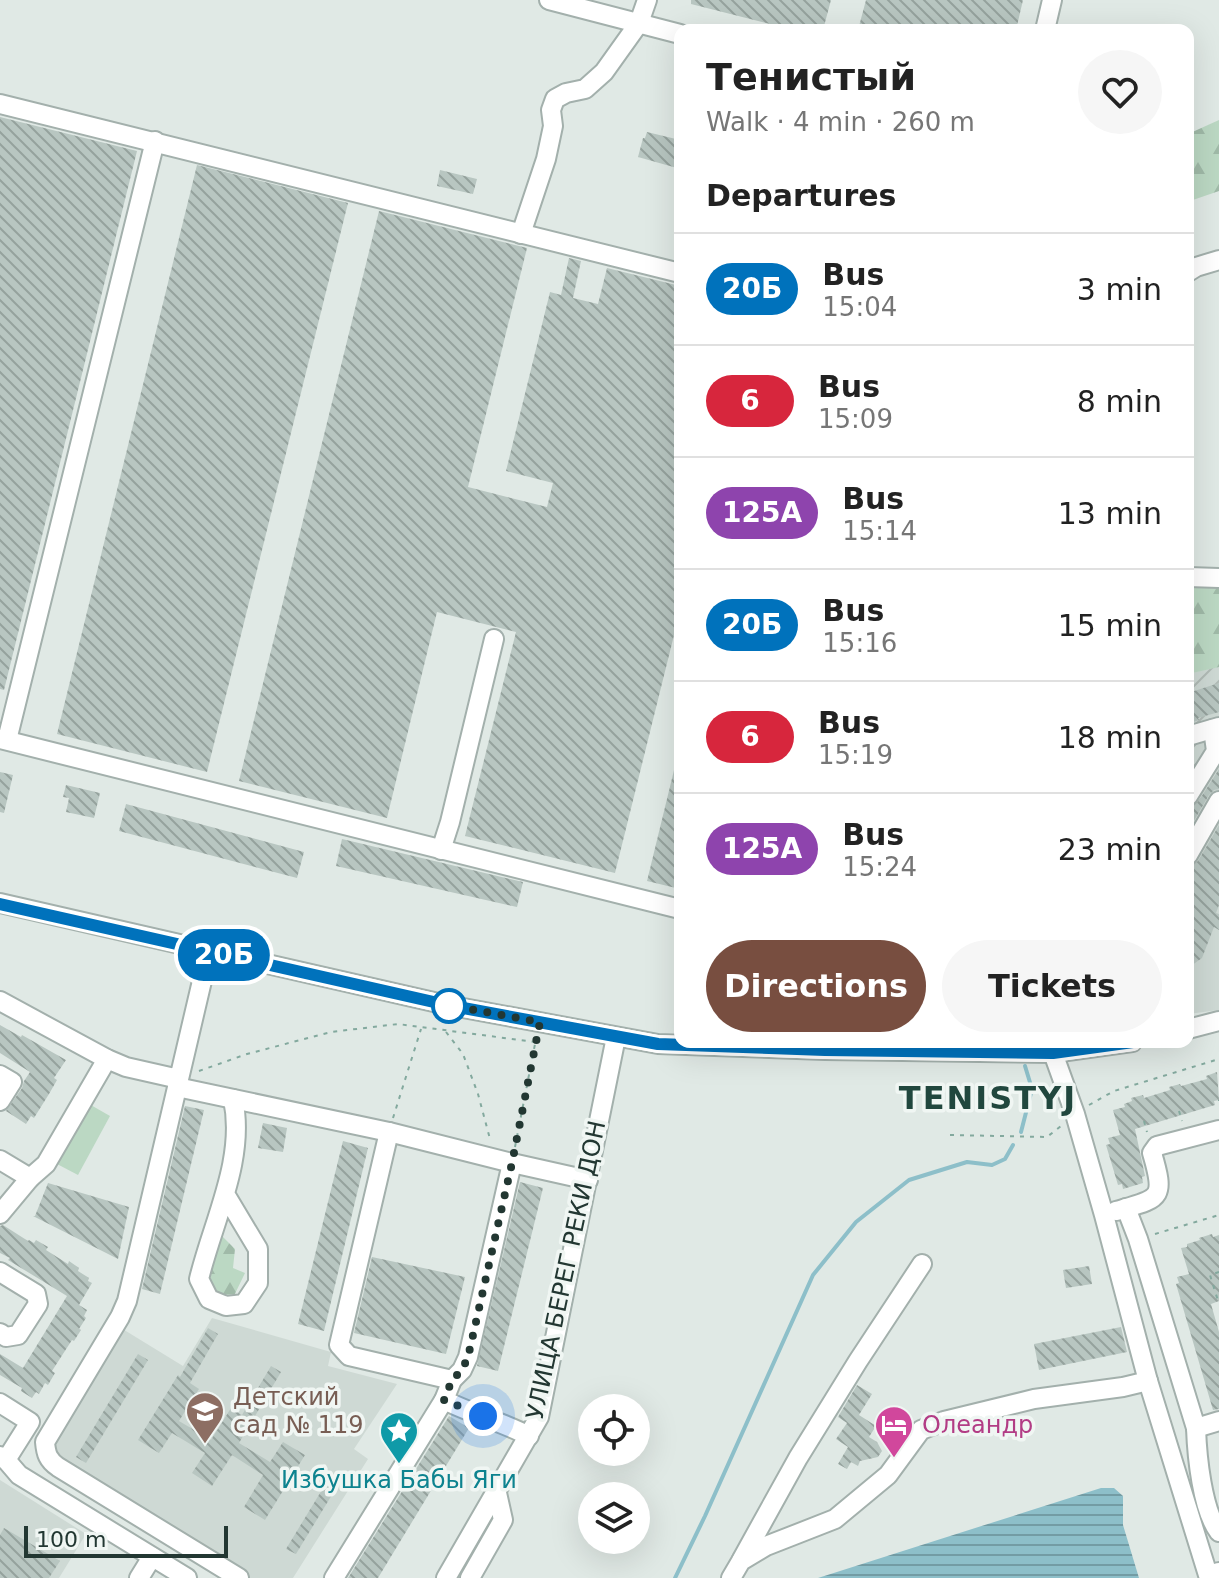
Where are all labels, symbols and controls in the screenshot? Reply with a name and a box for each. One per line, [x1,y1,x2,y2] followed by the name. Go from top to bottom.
[1078,50,1162,134] button: heart
[706,55,916,99] text: Тенистый
[706,107,975,137] text: Walk · 4 min · 260 m
[706,178,896,213] text: Departures
[822,257,884,292] text: Bus
[722,272,782,305] text: 20Б
[1077,272,1162,307] text: 3 min
[822,292,897,322] text: 15:04
[818,369,880,404] text: Bus
[740,384,760,417] text: 6
[1077,384,1162,419] text: 8 min
[818,404,893,434] text: 15:09
[842,481,904,516] text: Bus
[722,496,802,529] text: 125А
[1058,496,1162,531] text: 13 min
[842,516,917,546] text: 15:14
[822,593,884,628] text: Bus
[722,608,782,641] text: 20Б
[1058,608,1162,643] text: 15 min
[822,628,897,658] text: 15:16
[818,705,880,740] text: Bus
[740,720,760,753] text: 6
[1058,720,1162,755] text: 18 min
[818,740,893,770] text: 15:19
[842,817,904,852] text: Bus
[722,832,802,865] text: 125А
[1058,832,1162,867] text: 23 min
[842,852,917,882] text: 15:24
[178,929,270,981] line badge: 20Б
[194,938,254,971] text: 20Б
[706,940,926,1032] button: Directions
[942,940,1162,1032] button: Tickets
[432,989,466,1023] unlabelled marker
[899,1079,1077,1117] district label: TENISTYJ
[521,1118,611,1422] street label: УЛИЦА БЕРЕГ РЕКИ ДОН
[233,1383,364,1439] place label: Детский сад № 119
[184,1390,226,1445] school or university icon: Детский сад № 119
[578,1394,650,1554] map controls
[578,1394,650,1466] button: locate
[463,1396,503,1436] your location
[873,1404,915,1459] hotel icon: Олеандр
[378,1410,420,1465] place icon: Избушка Бабы Яги
[922,1411,1033,1439] place label: Олеандр
[281,1466,517,1494] place label: Избушка Бабы Яги
[578,1482,650,1554] button: layers
[24,1522,228,1558] scale bar
[36,1527,106,1552] text: 100 m

